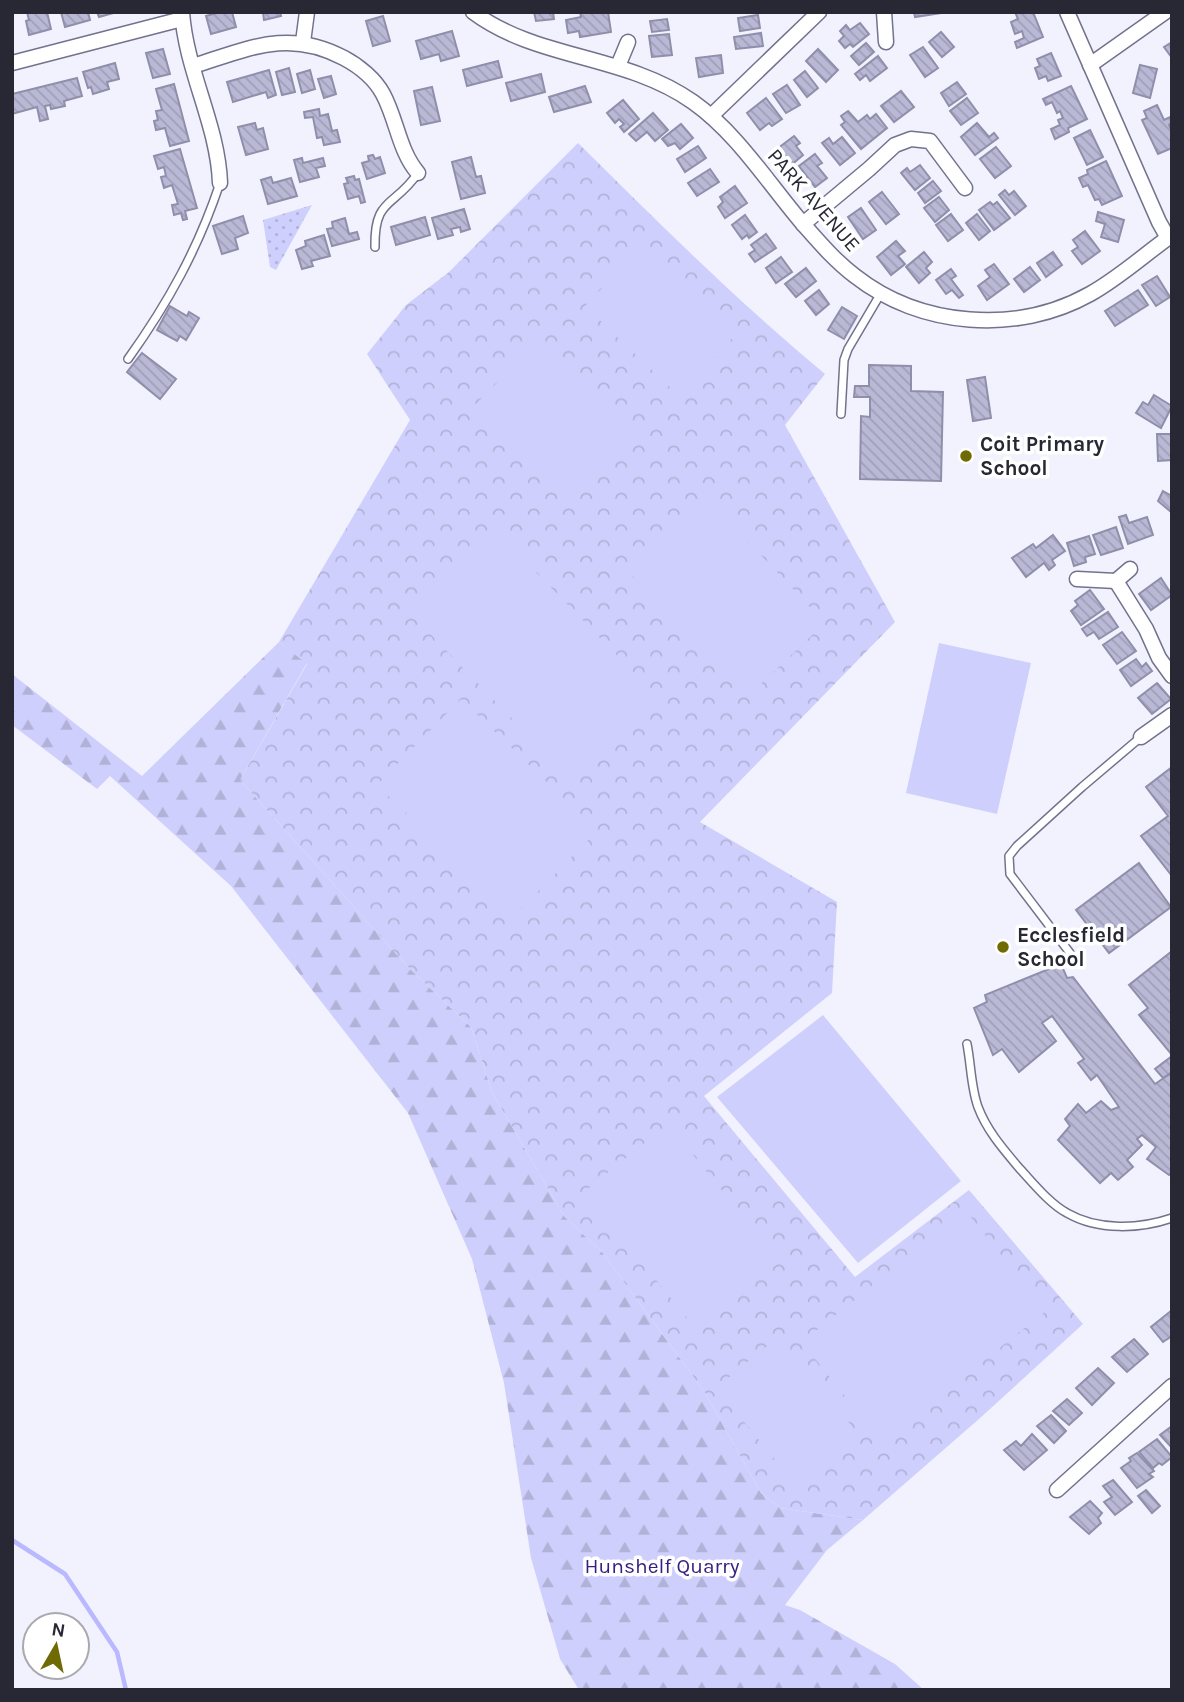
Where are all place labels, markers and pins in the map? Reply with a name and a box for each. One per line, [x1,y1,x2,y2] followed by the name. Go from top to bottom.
[980,432,1104,480] place label: Coit Primary School
[958,448,974,464] marker: Coit Primary School
[1017,923,1125,971] place label: Ecclesfield School
[995,939,1011,955] marker: Ecclesfield School

